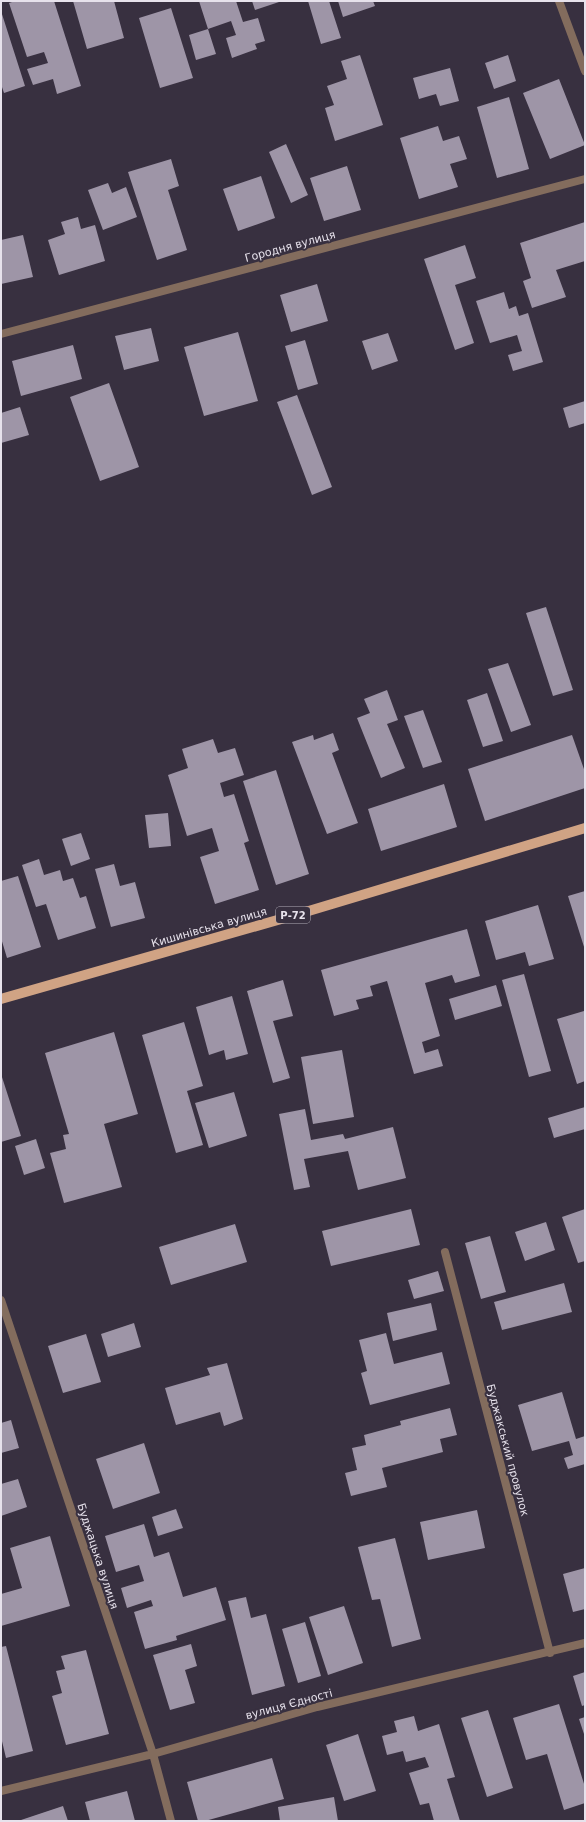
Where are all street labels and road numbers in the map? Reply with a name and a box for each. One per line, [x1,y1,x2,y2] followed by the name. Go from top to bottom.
[243,228,337,265] street label: Городня вулиця
[150,905,268,950] street label: Кишинівська вулиця
[276,907,310,923] road number: Р-72
[484,1383,532,1518] street label: Буджакський провулок
[74,1502,121,1611] street label: Буджацька вулиця
[244,1687,334,1722] street label: вулиця Єдності

